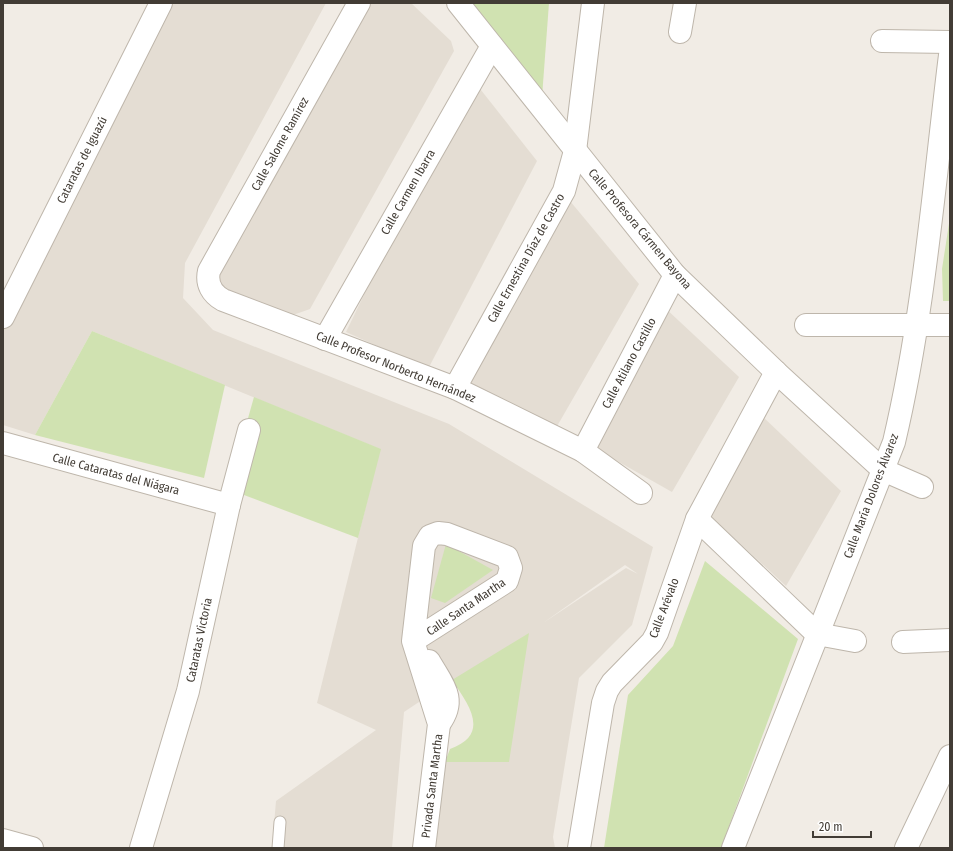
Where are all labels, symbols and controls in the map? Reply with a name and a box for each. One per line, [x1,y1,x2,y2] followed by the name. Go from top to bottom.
[248,95,312,193] street label: Calle Salome Ramírez
[54,114,110,206] street label: Cataratas de Iguazú
[378,147,438,237] street label: Calle Carmen Ibarra
[586,166,695,292] street label: Calle Profesora Cármen Bayona
[485,191,567,325] street label: Calle Ernestina Díaz de Castro
[599,315,659,411] street label: Calle Atilano Castillo
[314,328,478,406] street label: Calle Profesor Norberto Hernández
[840,431,901,560] street label: Calle María Dolores Álvarez
[51,450,181,498] street label: Calle Cataratas del Niágara
[424,575,508,639] street label: Calle Santa Martha
[646,576,682,640] street label: Calle Arévalo
[183,596,215,684] street label: Cataratas Victoria
[419,733,445,839] street label: Privada Santa Martha
[813,813,871,839] scale bar
[819,820,843,834] text: 20 m

